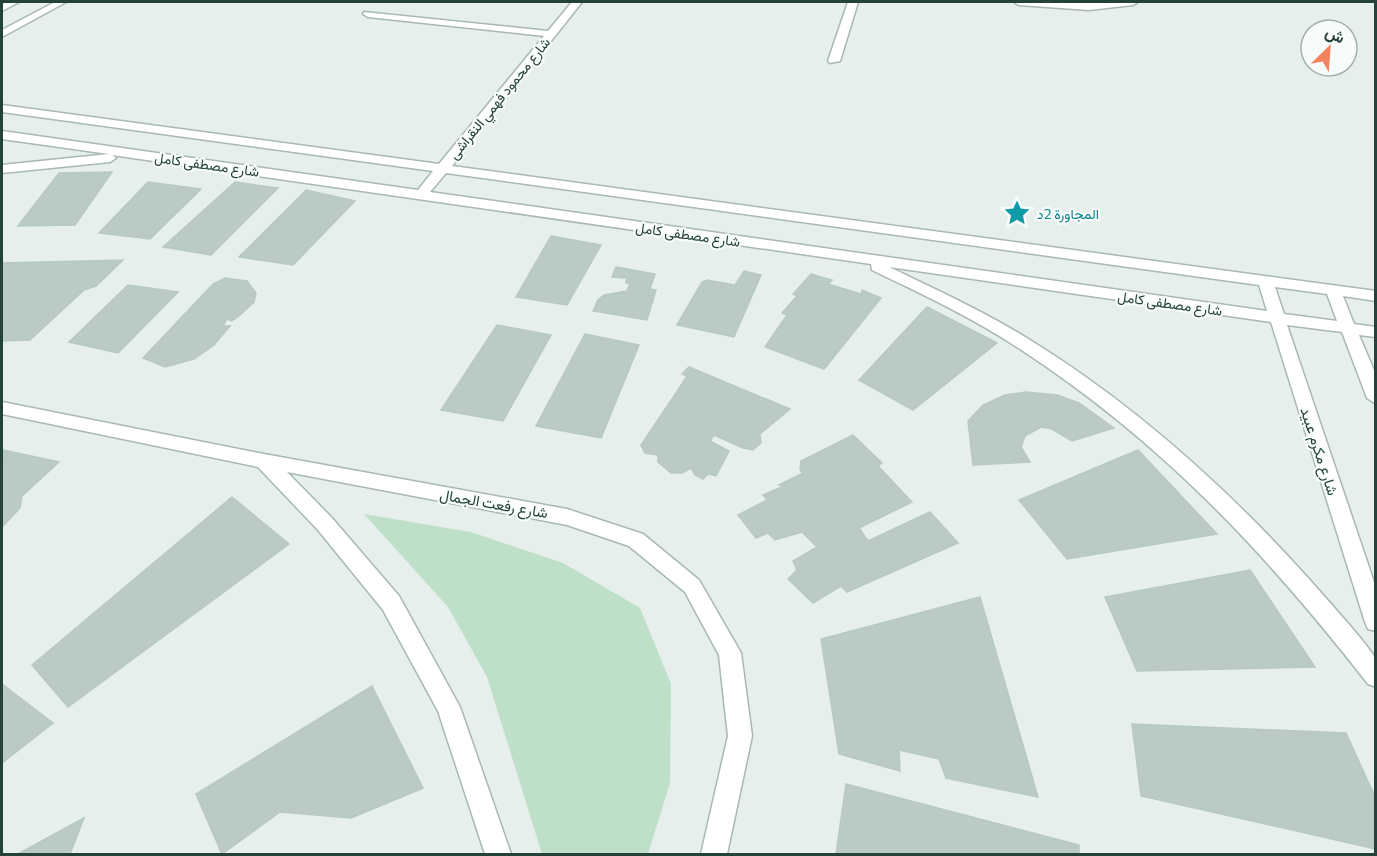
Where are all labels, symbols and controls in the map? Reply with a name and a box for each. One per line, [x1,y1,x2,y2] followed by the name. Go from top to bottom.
[1299,18,1359,78] north arrow
[1322,21,1348,48] text: ش
[445,34,556,165] street label: شارع محمود فهمي النقراشى
[153,148,260,183] street label: شارع مصطفى كامل
[1002,198,1032,228] place icon: المجاورة 2د
[1037,205,1099,223] place label: المجاورة 2د
[634,218,741,253] street label: شارع مصطفى كامل
[1116,287,1223,322] street label: شارع مصطفى كامل
[1294,405,1343,498] street label: شارع مكرم عبيد
[438,485,550,524] street label: شارع رفعت الجمال

